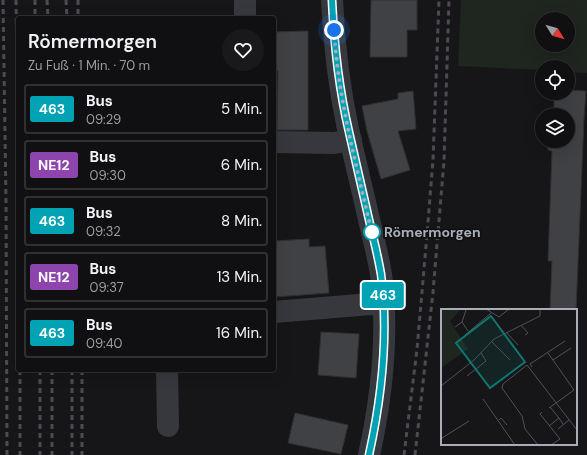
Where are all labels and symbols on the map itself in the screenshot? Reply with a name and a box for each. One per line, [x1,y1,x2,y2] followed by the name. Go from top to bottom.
[535,12,575,52] north arrow
[324,20,344,40] your location
[363,223,381,241] marker: Römermorgen
[384,223,481,241] place label: Römermorgen
[360,282,406,308] line badge: 463
[441,309,577,445] inset map

